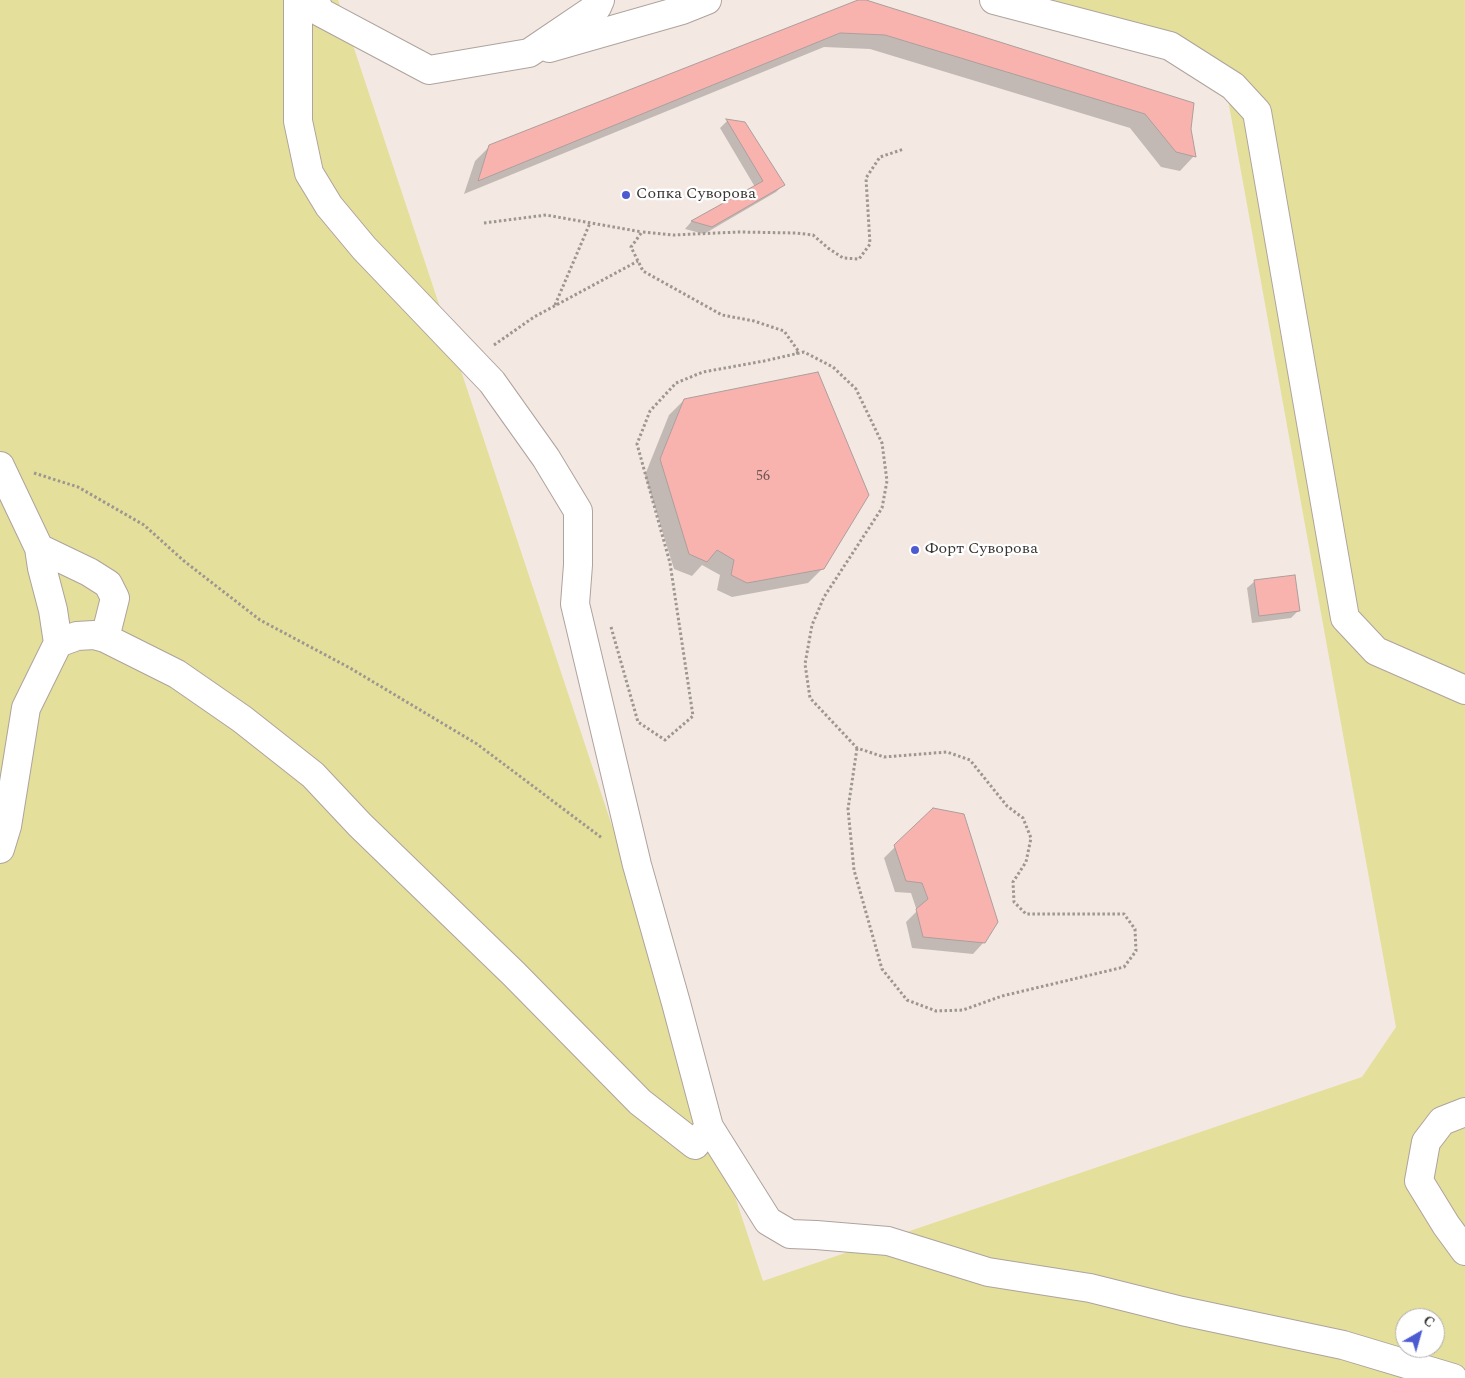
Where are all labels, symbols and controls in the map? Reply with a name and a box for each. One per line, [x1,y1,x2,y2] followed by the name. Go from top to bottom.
[636,185,756,205] place label: Сопка Суворова
[620,189,632,201] marker: Сопка Суворова
[756,469,770,485] house number: 56
[925,540,1038,560] place label: Форт Суворова
[909,544,921,556] marker: Форт Суворова
[1395,1308,1445,1358] north arrow
[1419,1310,1439,1333] text: С

